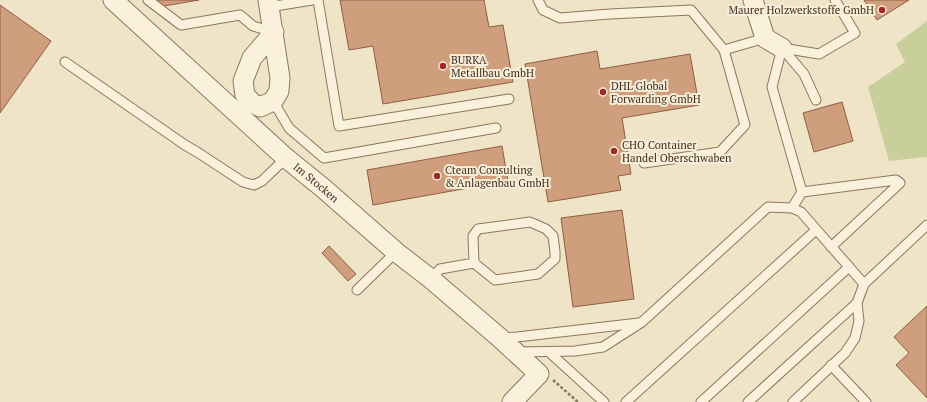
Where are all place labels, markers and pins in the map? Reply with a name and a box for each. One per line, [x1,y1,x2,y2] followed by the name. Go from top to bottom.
[728,3,874,17] place label: Maurer Holzwerkstoffe GmbH
[877,5,887,15] marker: Maurer Holzwerkstoffe GmbH
[451,53,534,80] place label: BURKA Metallbau GmbH
[438,61,448,71] marker: BURKA Metallbau GmbH
[611,79,701,106] place label: DHL Global Forwarding GmbH
[598,87,608,97] marker: DHL Global Forwarding GmbH
[622,138,732,165] place label: CHO Container Handel Oberschwaben
[609,146,619,156] marker: CHO Container Handel Oberschwaben
[445,163,549,190] place label: Cteam Consulting & Anlagenbau GmbH
[432,171,442,181] marker: Cteam Consulting & Anlagenbau GmbH

